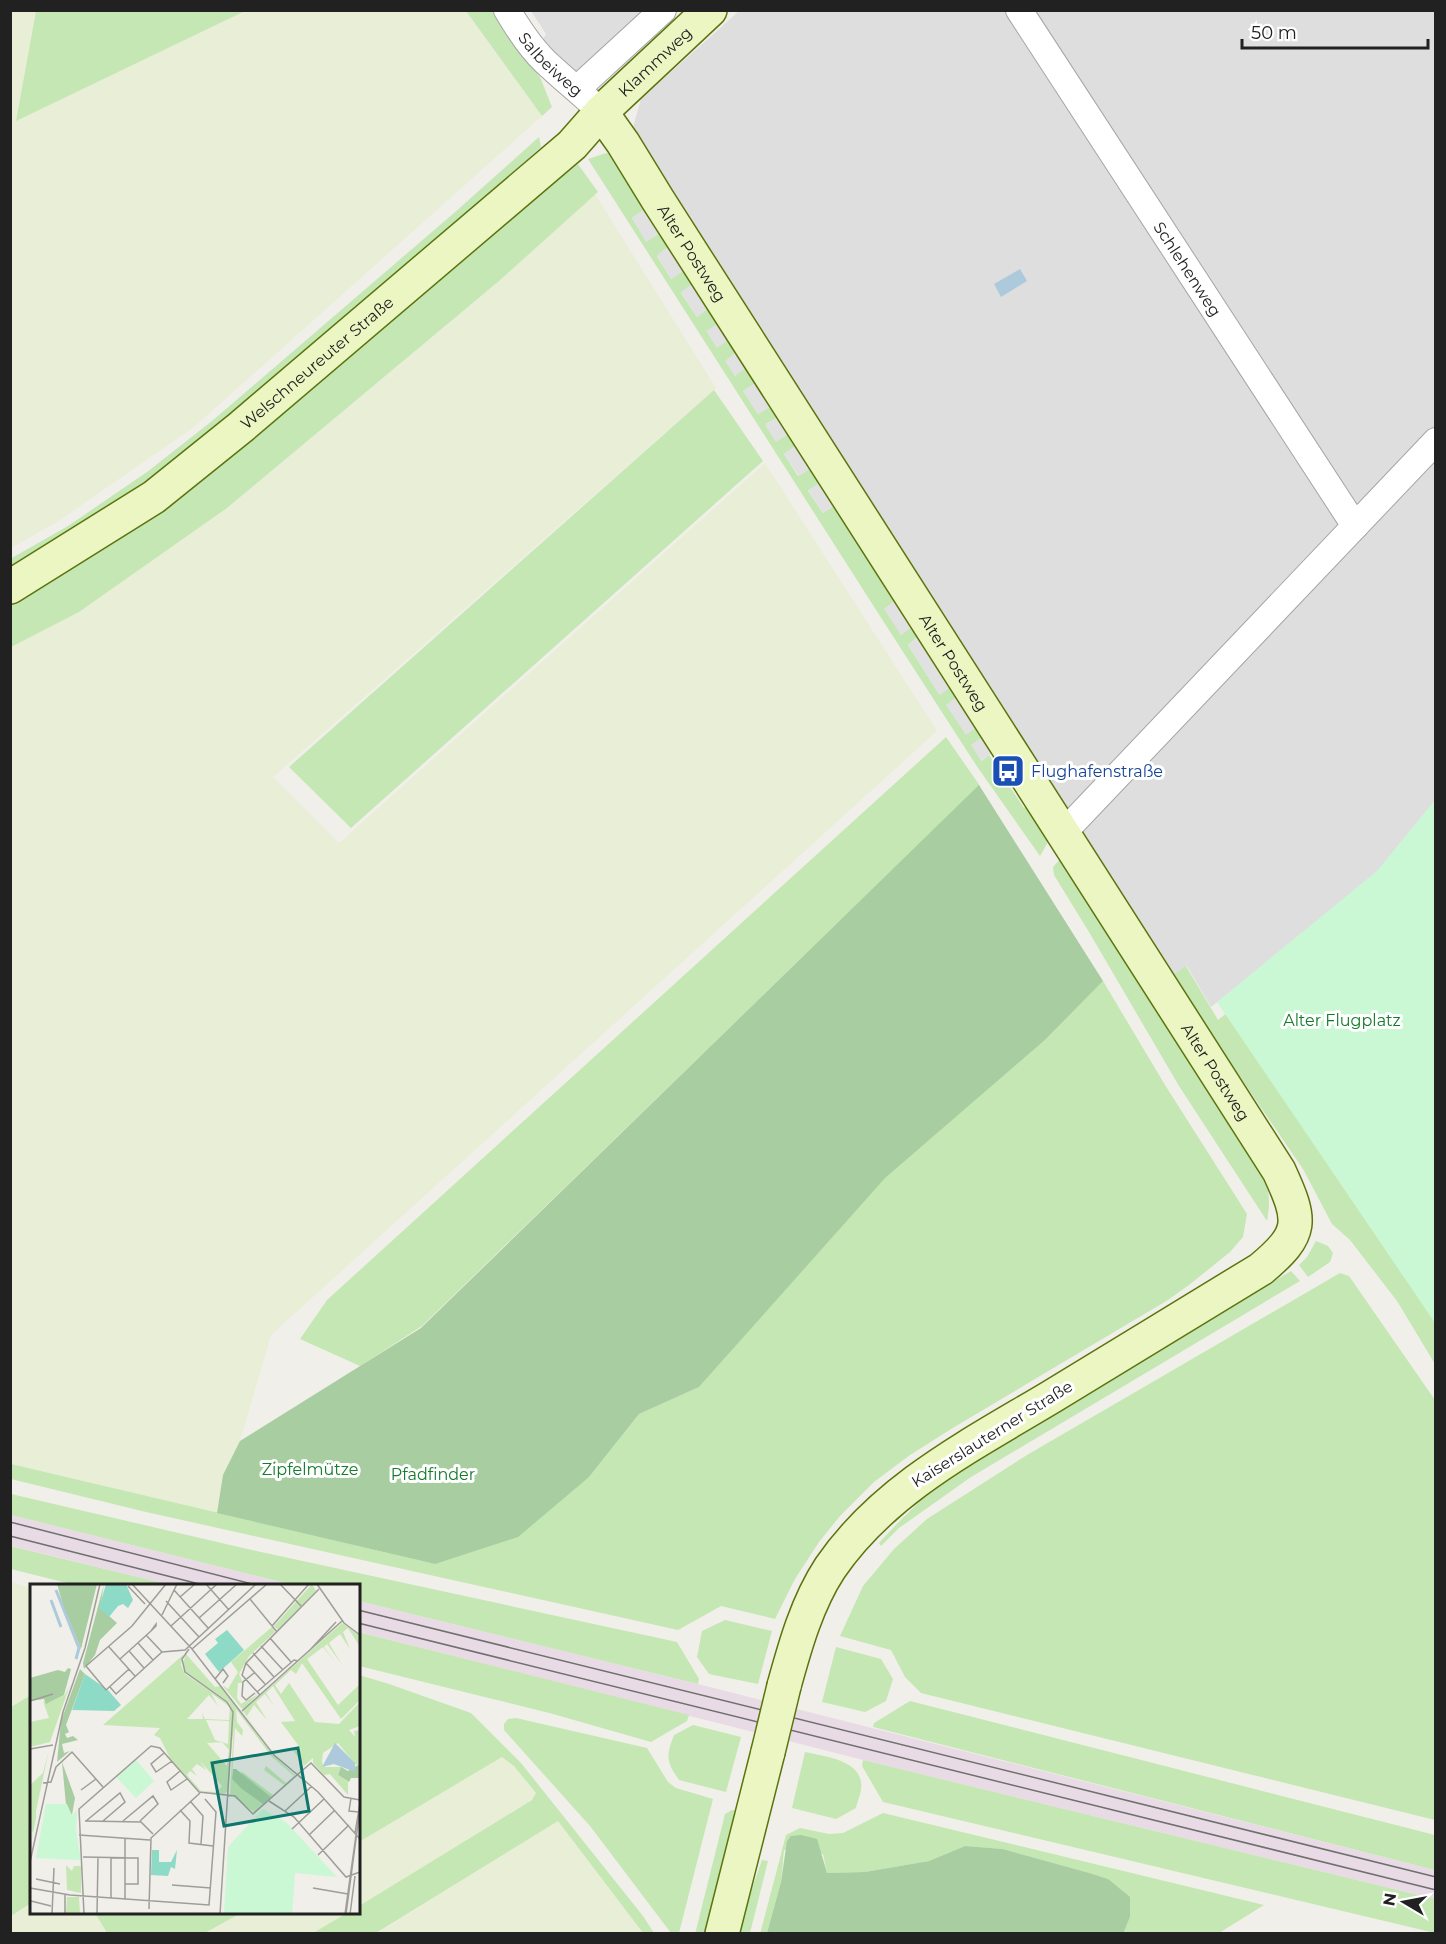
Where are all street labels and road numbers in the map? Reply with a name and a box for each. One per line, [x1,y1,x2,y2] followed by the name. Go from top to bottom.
[614,23,695,100] street label: Klammweg
[515,29,587,100] street label: Salbeiweg
[654,201,730,306] street label: Alter Postweg
[1150,218,1225,320] street label: Schlehenweg
[236,292,397,433] street label: Welschneureuter Straße
[916,610,992,715] street label: Alter Postweg
[1177,1020,1254,1124] street label: Alter Postweg
[908,1377,1076,1491] street label: Kaiserslauterner Straße

